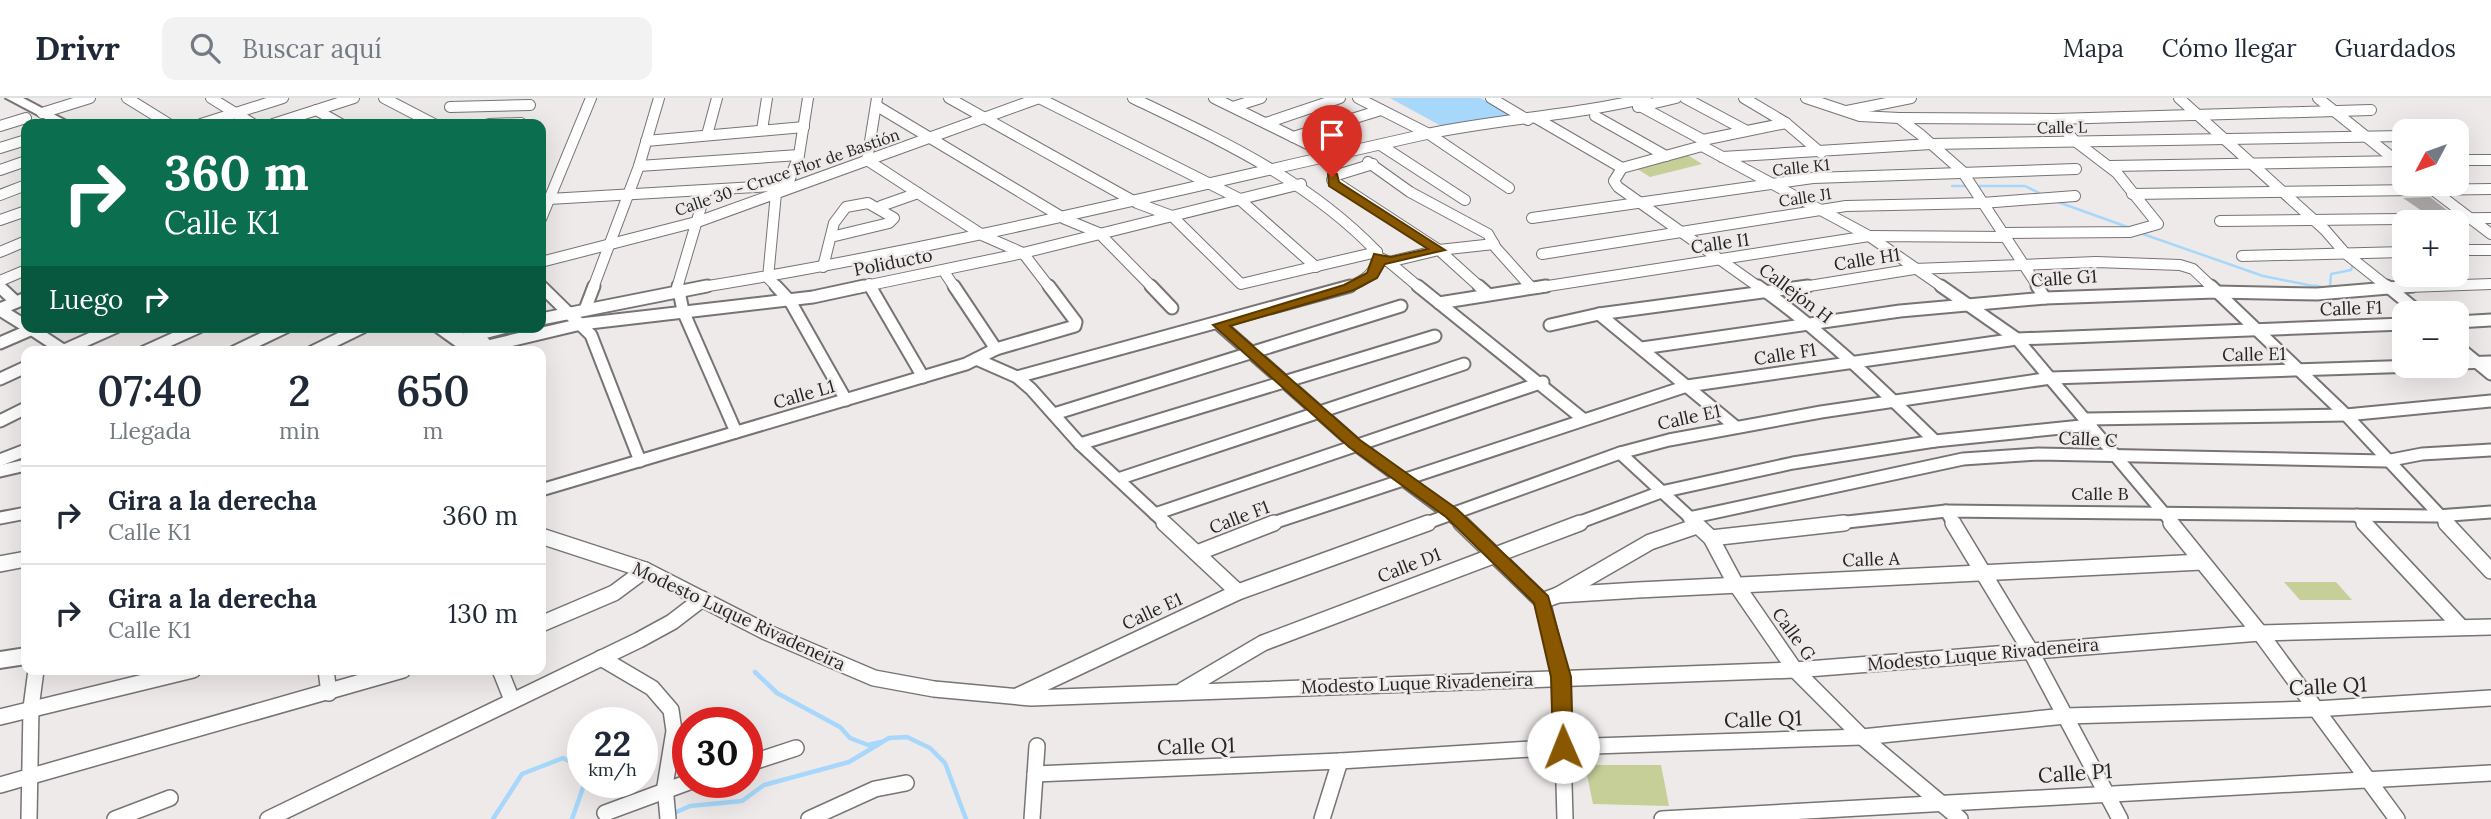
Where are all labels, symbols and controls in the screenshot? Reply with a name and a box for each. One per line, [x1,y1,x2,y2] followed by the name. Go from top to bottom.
[162,17,652,80] search box
[35,27,120,69] text: Drivr
[186,29,224,67] icon: search
[242,32,382,65] text: Buscar aquí
[2063,33,2124,64] text: Mapa
[2162,33,2297,64] text: Cómo llegar
[2335,33,2456,64] text: Guardados
[1302,105,1362,177] pin
[1313,116,1351,154] icon: arrive
[2037,117,2087,137] street label: Calle L
[2392,119,2469,196] north arrow
[2392,119,2469,378] map controls
[672,124,902,220] street label: Calle 30 - Cruce Flor de Bastión
[164,141,309,203] text: 360 m
[49,147,140,238] icon: right
[1771,154,1831,180] street label: Calle K1
[1777,183,1833,211] street label: Calle J1
[164,202,280,243] text: Calle K1
[2392,210,2469,287] button: +
[1689,228,1751,258] street label: Calle I1
[1832,242,1902,276] street label: Calle H1
[852,243,934,281] street label: Poliducto
[1755,258,1837,328] street label: Callejón H
[2030,264,2098,292] street label: Calle G1
[137,280,175,318] icon: right
[49,283,123,316] text: Luego
[2319,295,2383,321] street label: Calle F1
[2392,301,2469,378] button: −
[1752,338,1818,370] street label: Calle F1
[2222,342,2286,366] street label: Calle E1
[97,364,203,418] text: 07:40
[288,364,311,418] text: 2
[396,364,470,418] text: 650
[770,374,838,414] street label: Calle L1
[1655,399,1723,435] street label: Calle E1
[109,416,191,445] text: Llegada
[279,416,320,445] text: min
[423,416,443,445] text: m
[2058,426,2118,452] street label: Calle C
[2071,482,2129,505] street label: Calle B
[108,484,317,517] text: Gira a la derecha
[1206,495,1272,539] street label: Calle F1
[49,496,87,534] icon: right
[442,499,518,532] text: 360 m
[108,517,191,546] text: Calle K1
[1374,542,1444,588] street label: Calle D1
[1842,546,1901,571] street label: Calle A
[629,556,849,676] street label: Modesto Luque Rivadeneira
[108,582,317,615] text: Gira a la derecha
[1118,587,1186,635] street label: Calle E1
[49,594,87,632] icon: right
[448,597,518,630] text: 130 m
[1767,603,1821,665] street label: Calle G
[108,615,191,644] text: Calle K1
[1866,632,2100,676] street label: Modesto Luque Rivadeneira
[1300,667,1534,699] street label: Modesto Luque Rivadeneira
[2288,670,2368,702] street label: Calle Q1
[1723,704,1803,734] street label: Calle Q1
[672,707,763,798] speed limit sign: 30
[1526,710,1600,784] position arrow
[594,721,631,766] text: 22
[1156,731,1236,761] street label: Calle Q1
[2037,757,2113,789] street label: Calle P1
[588,758,637,781] text: km/h

